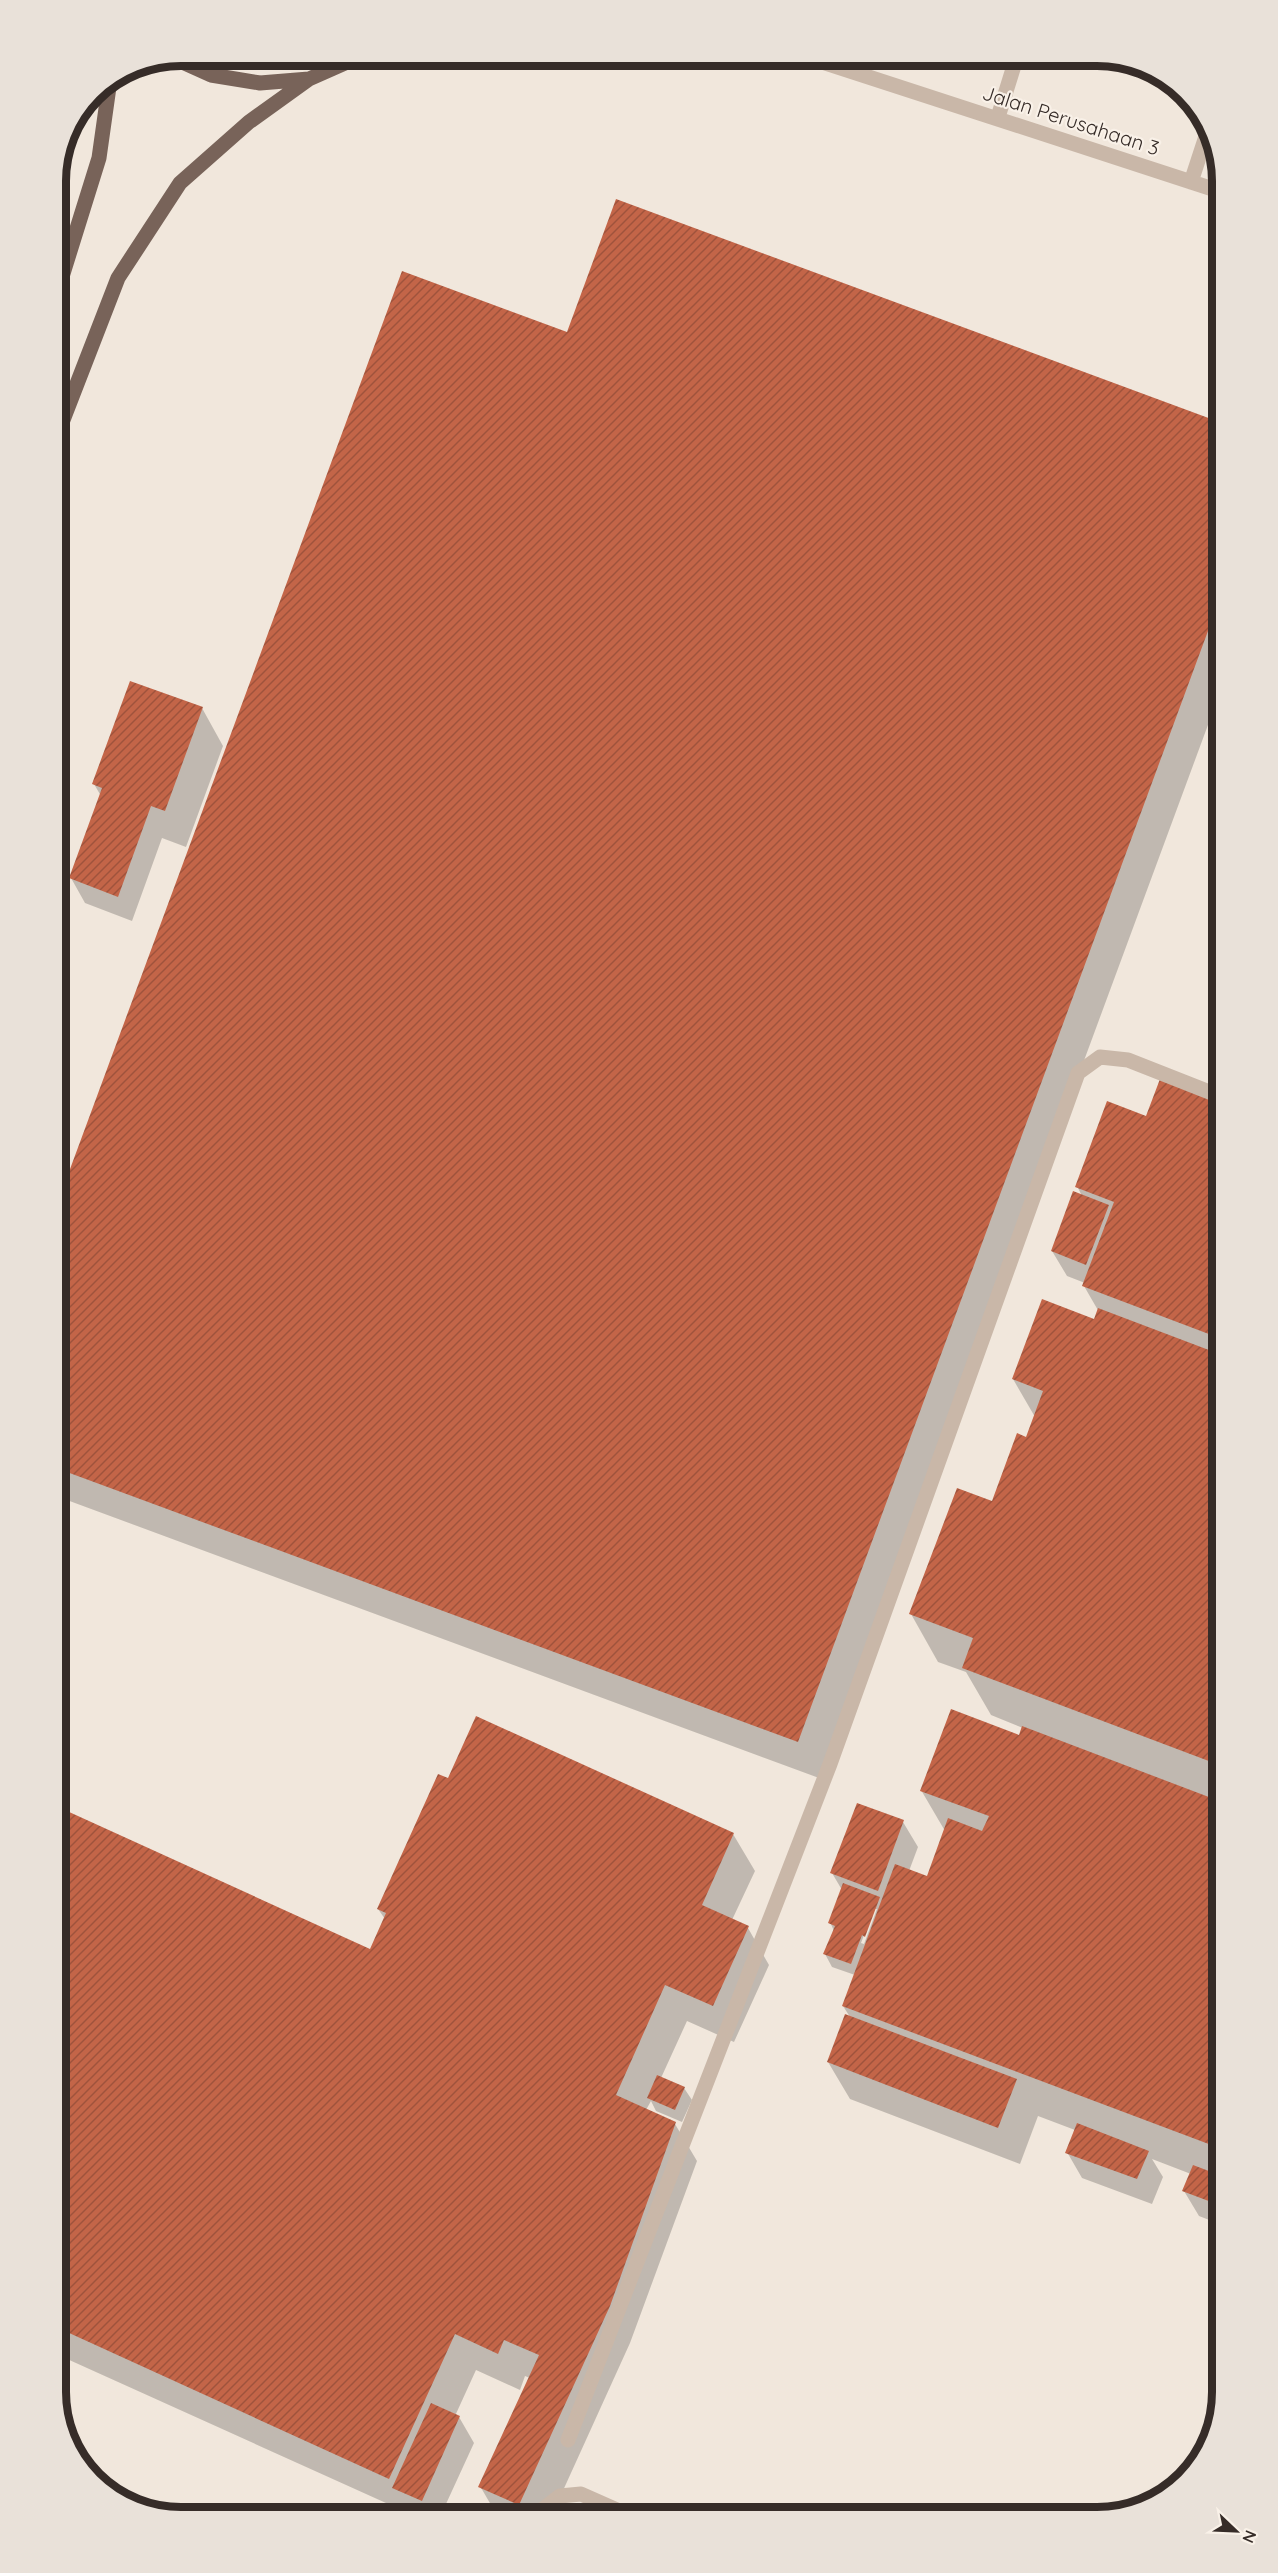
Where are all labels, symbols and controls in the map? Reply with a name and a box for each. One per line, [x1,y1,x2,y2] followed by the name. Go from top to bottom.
[979,80,1163,160] street label: Jalan Perusahaan 3
[1206,2501,1266,2561] north arrow
[1238,2528,1261,2546] text: N

